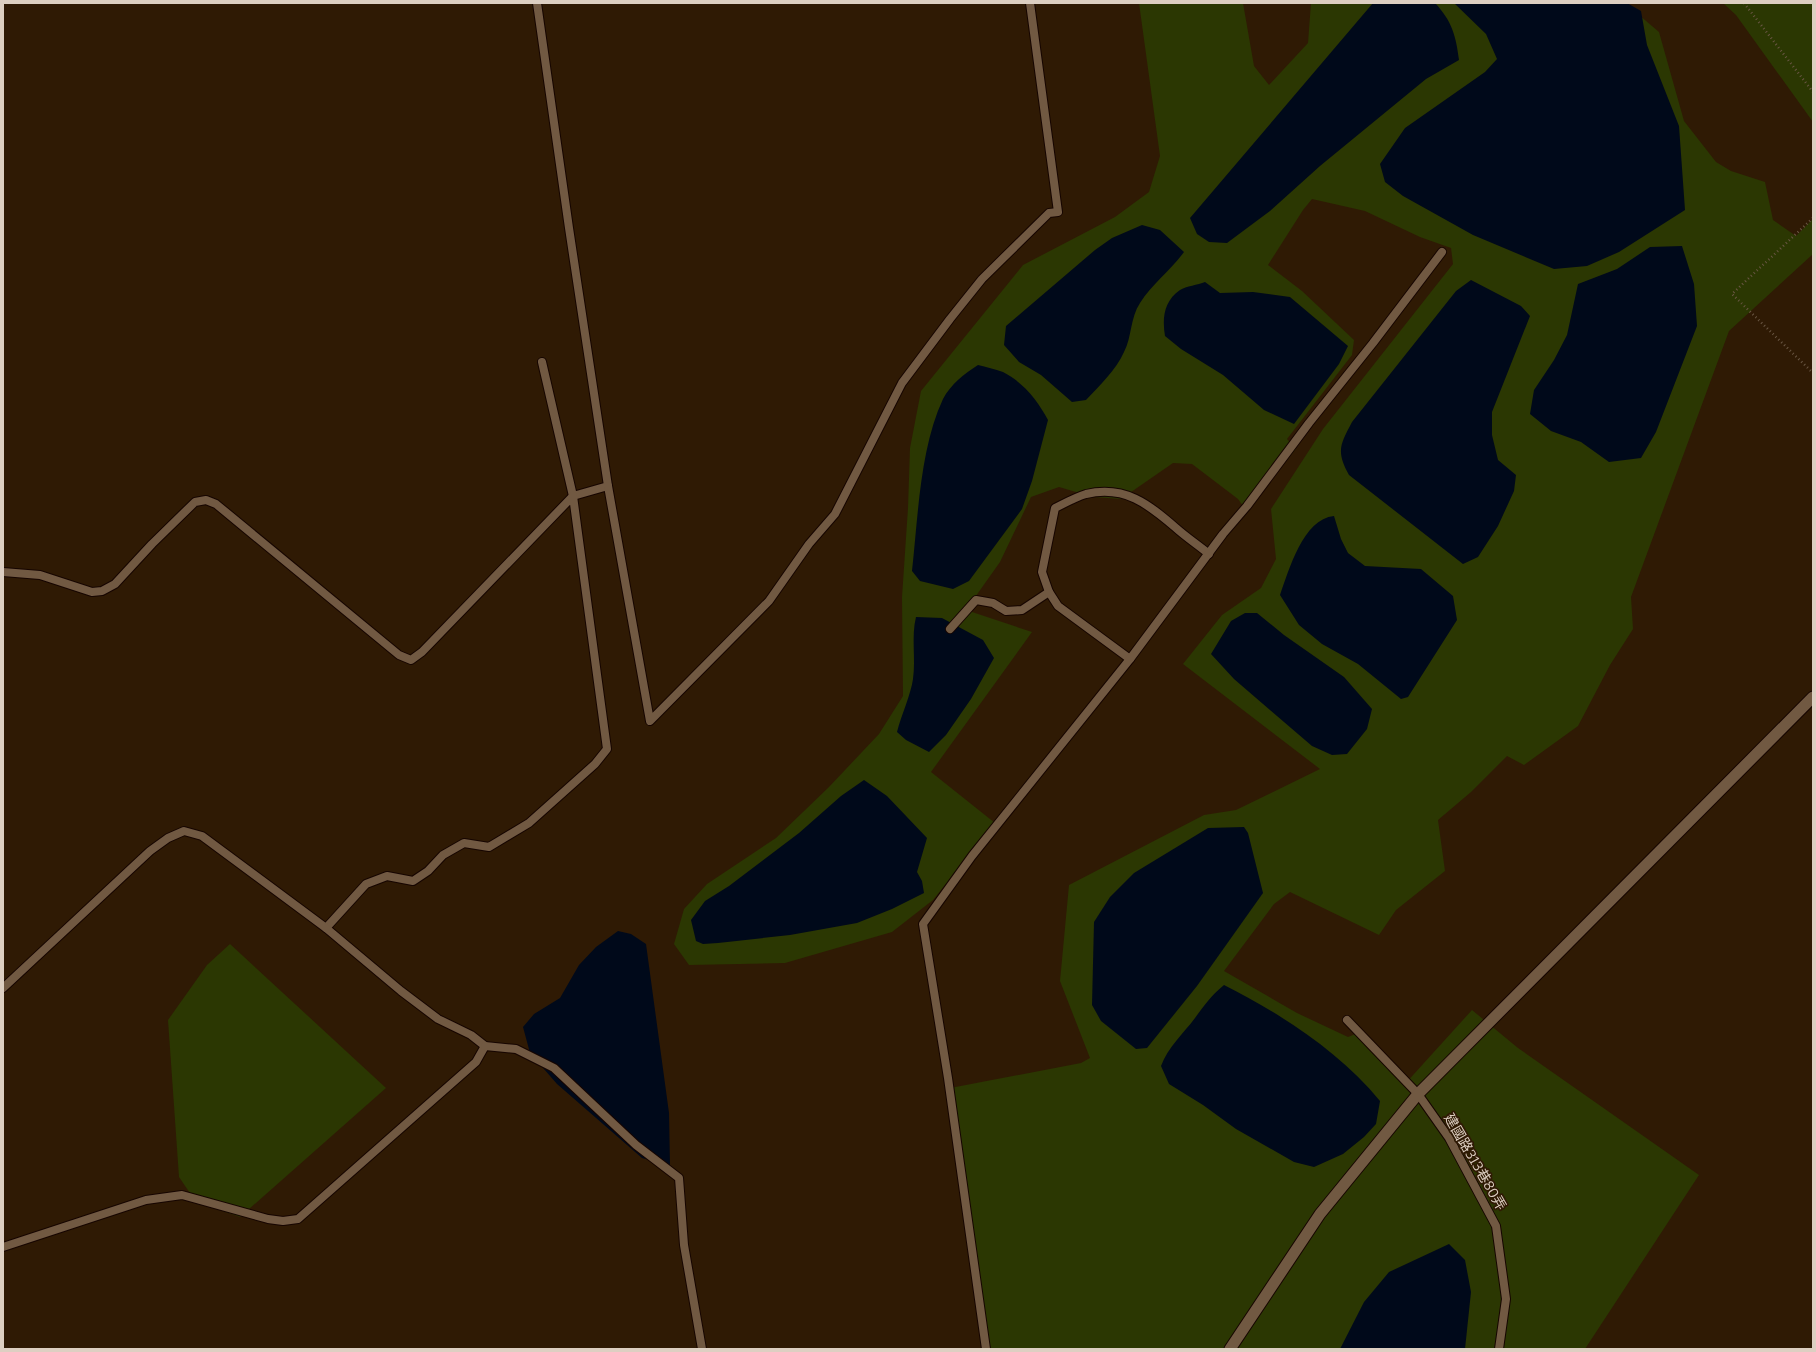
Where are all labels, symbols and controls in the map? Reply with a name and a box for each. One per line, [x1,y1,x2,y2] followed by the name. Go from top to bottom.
[1440,1111,1510,1213] street label: 建國路313巷80弄

